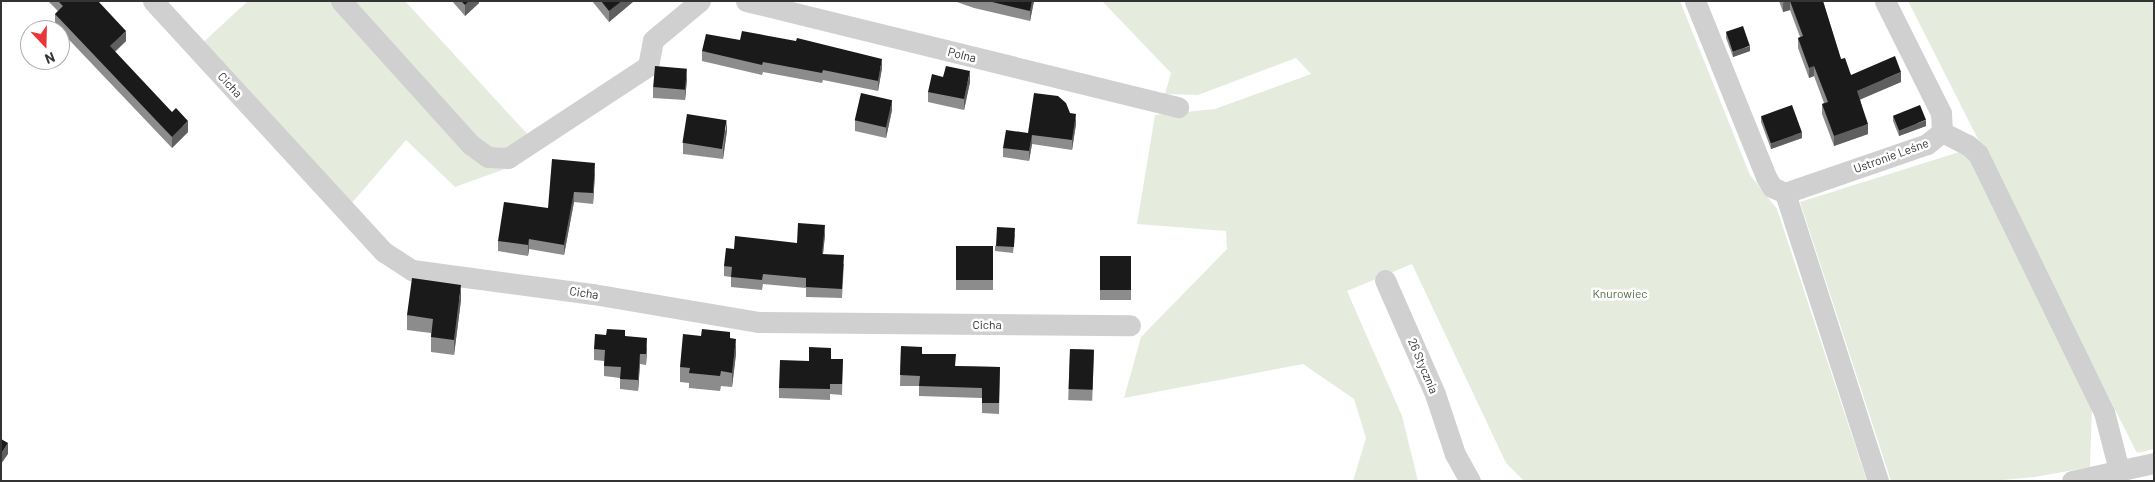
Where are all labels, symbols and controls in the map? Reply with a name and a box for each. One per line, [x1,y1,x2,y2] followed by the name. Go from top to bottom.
[20,20,70,70] north arrow
[946,45,978,65] street label: Polna
[43,49,58,68] text: N
[215,69,245,101] street label: Cicha
[1852,136,1930,176] street label: Ustronie Leśne
[569,284,599,302] street label: Cicha
[1592,287,1648,301] park label: Knurowiec
[972,318,1002,332] street label: Cicha
[1405,336,1441,396] street label: 26 Stycznia

